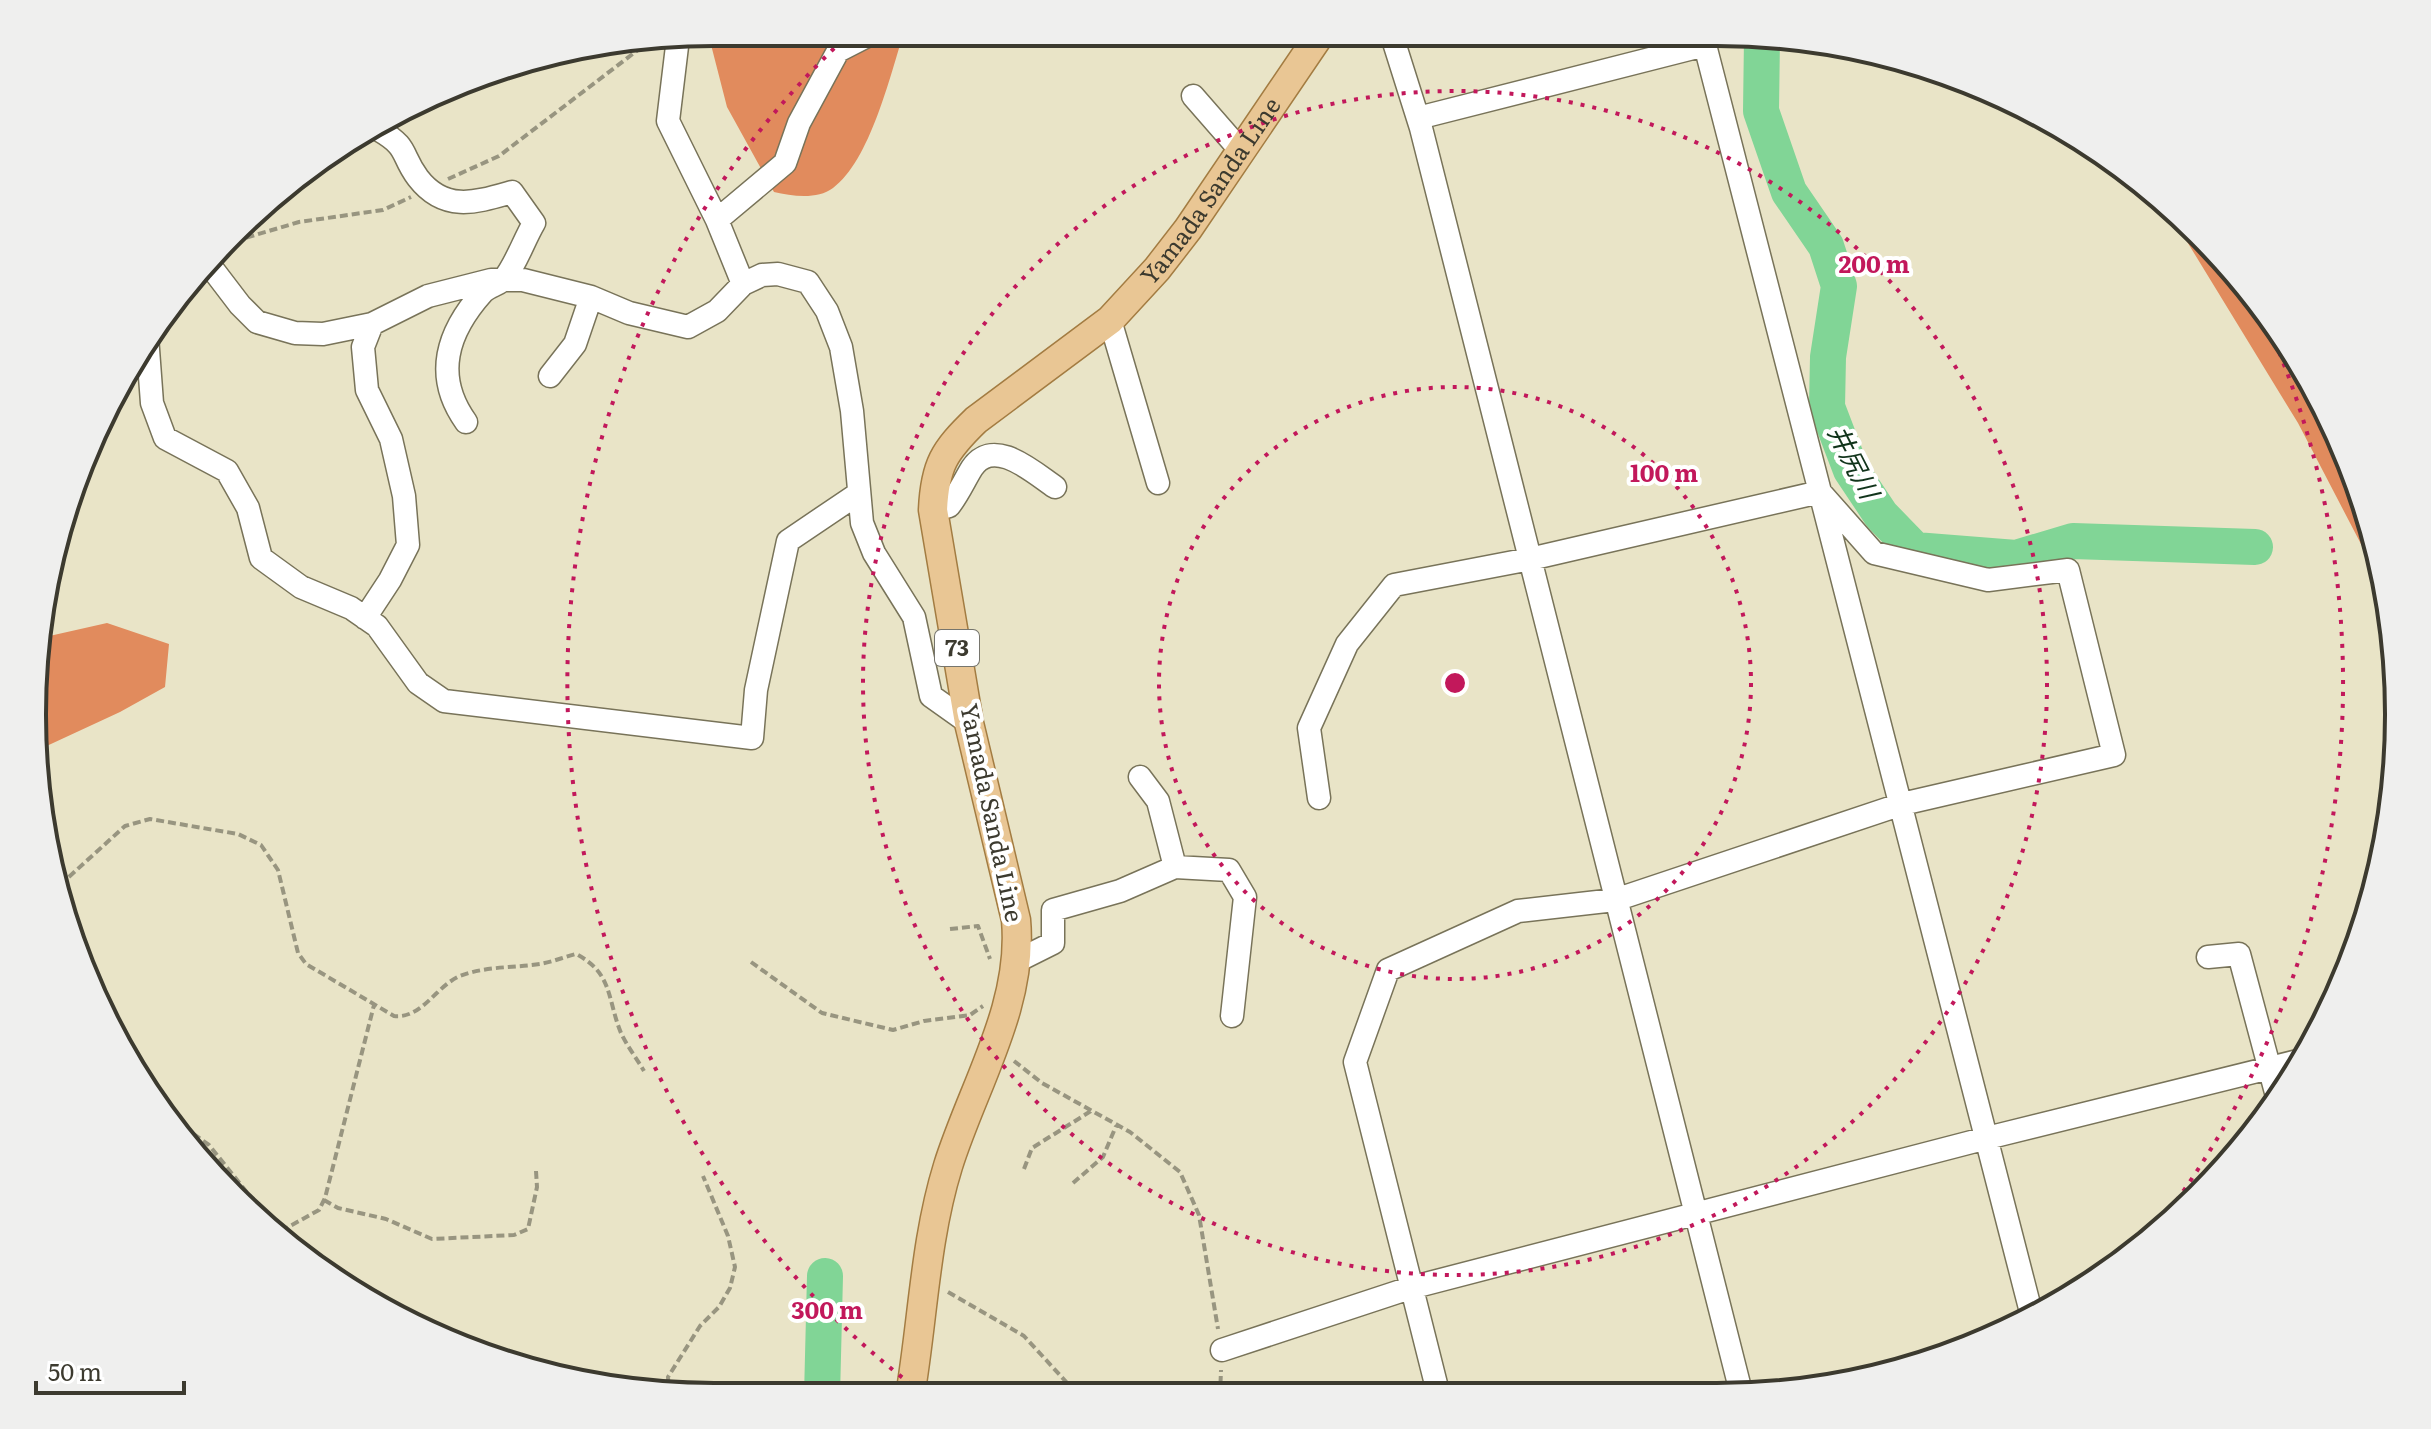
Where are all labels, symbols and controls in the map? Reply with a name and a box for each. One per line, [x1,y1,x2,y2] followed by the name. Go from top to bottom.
[1131,89,1288,291] street label: Yamada Sanda Line
[1838,245,1910,280] text: 200 m
[1820,417,1892,507] water label: 井尻川
[1630,454,1698,489] text: 100 m
[935,630,979,666] road number: 73
[1441,669,1469,697] centre of rings
[953,700,1034,925] street label: Yamada Sanda Line
[791,1291,863,1326] text: 300 m
[36,1345,184,1395] scale bar
[48,1353,102,1388] text: 50 m

